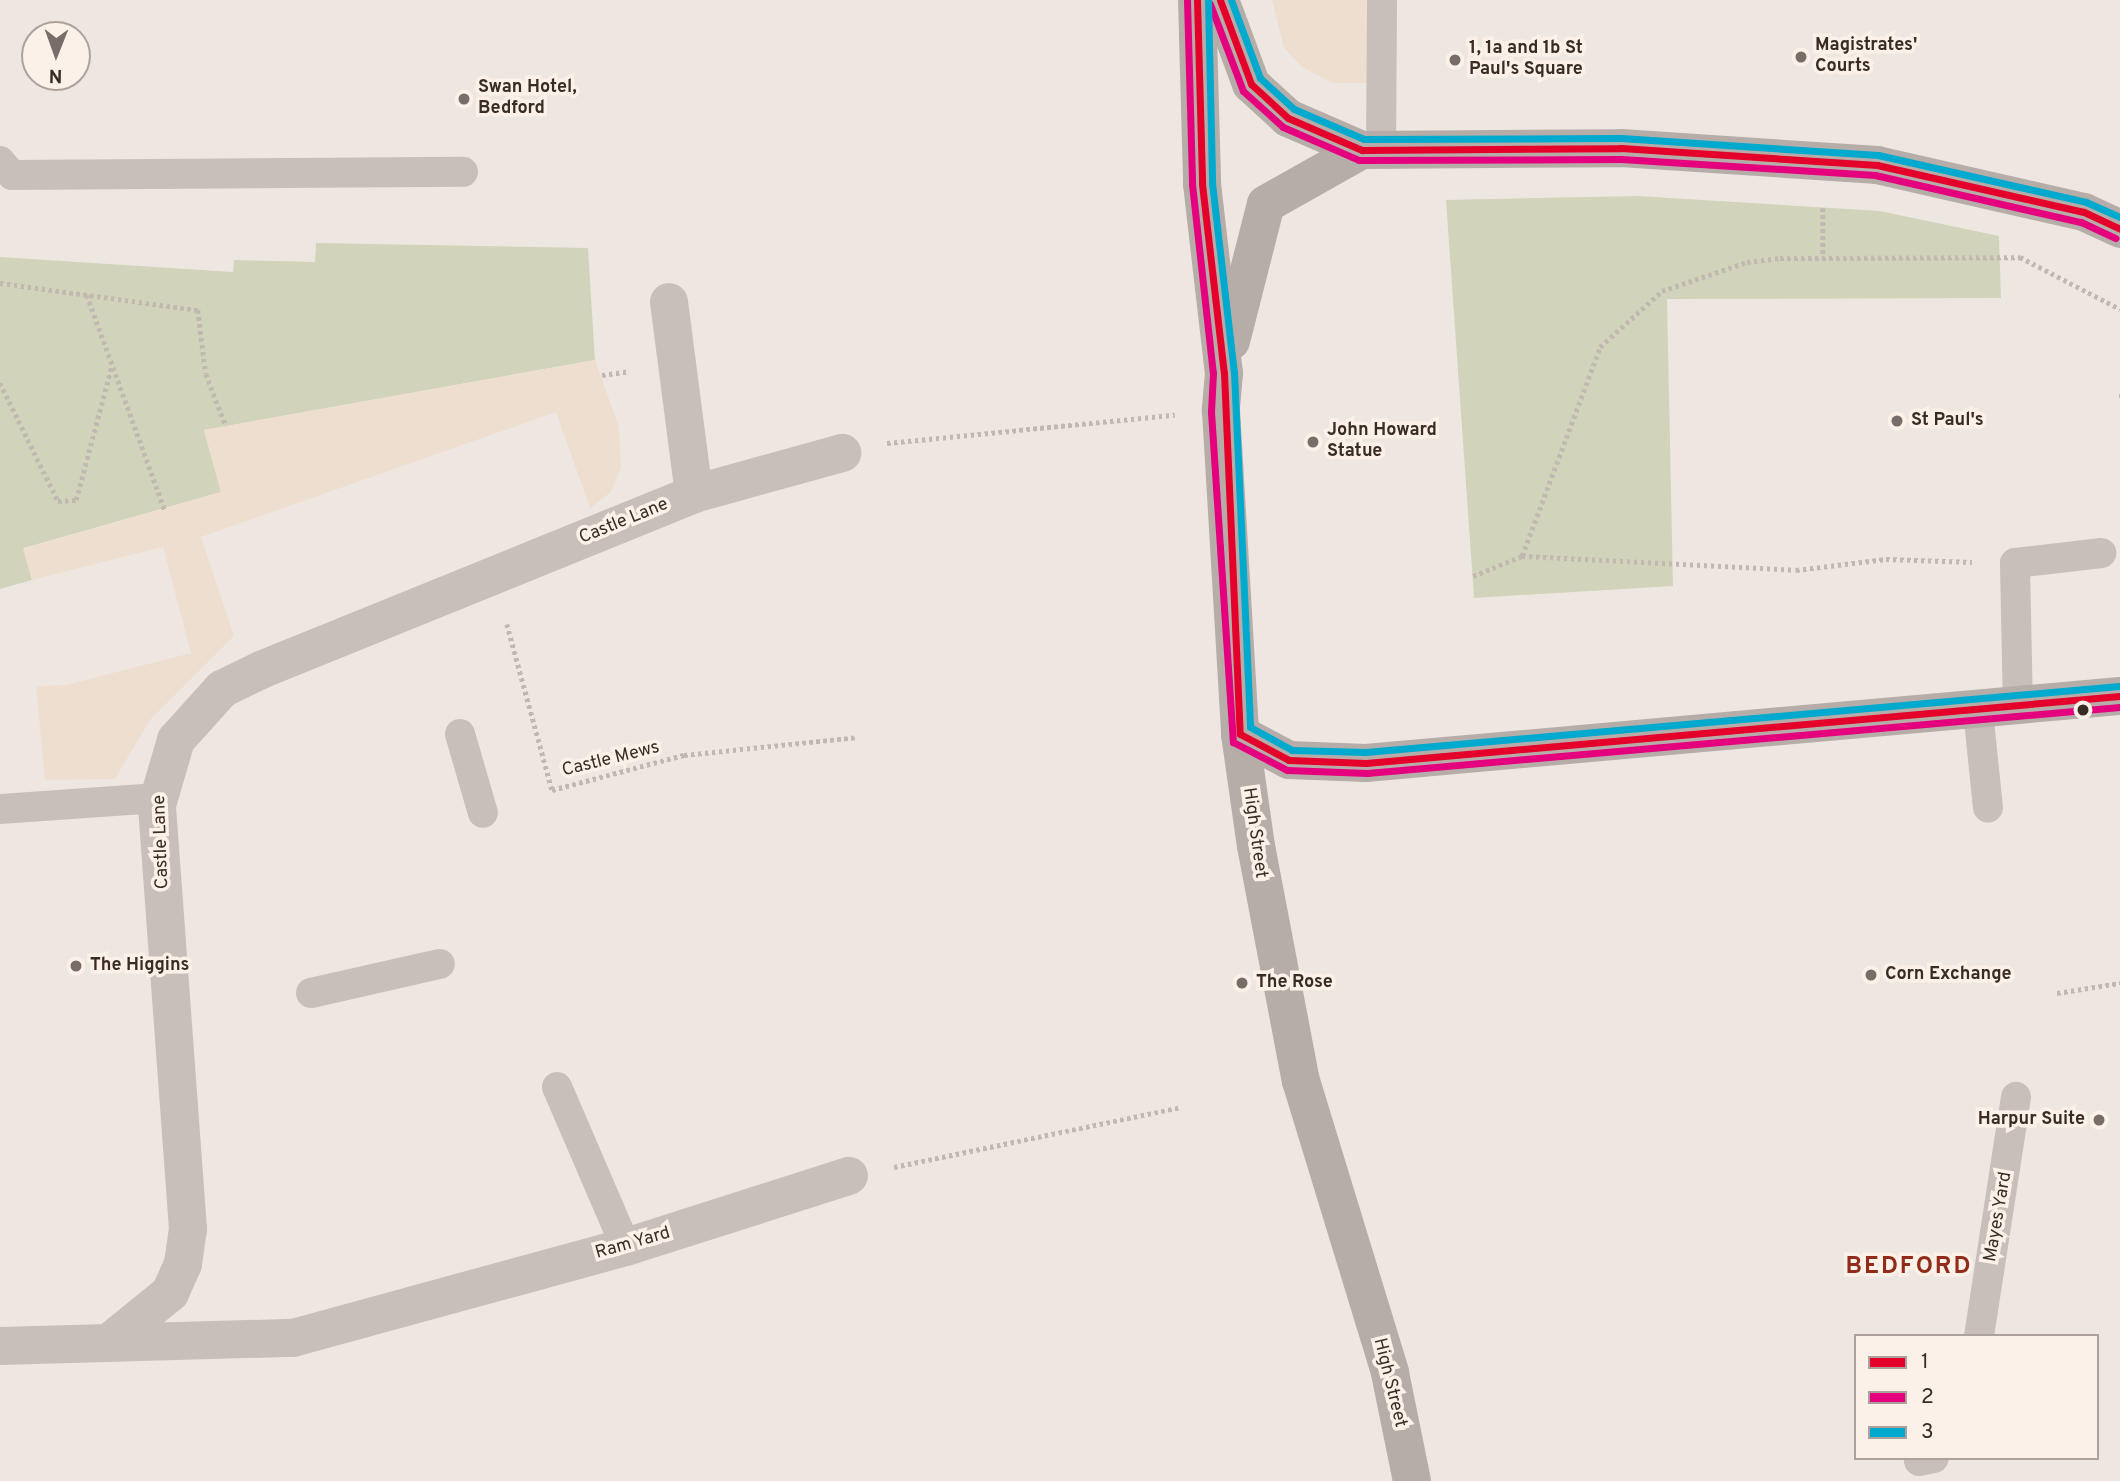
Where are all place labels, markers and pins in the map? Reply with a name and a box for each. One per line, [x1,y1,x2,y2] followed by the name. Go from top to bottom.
[1815,36,1917,78] place label: Magistrates' Courts
[1469,39,1583,82] place label: 1, 1a and 1b St Paul's Square
[1793,49,1809,65] marker: Magistrates' Courts
[1447,52,1463,68] marker: 1, 1a and 1b St Paul's Square
[478,78,577,120] place label: Swan Hotel, Bedford
[456,91,472,107] marker: Swan Hotel, Bedford
[1911,410,1984,432] place label: St Paul's
[1889,413,1905,429] marker: St Paul's
[1327,421,1437,464] place label: John Howard Statue
[1305,434,1321,450] marker: John Howard Statue
[2076,703,2090,717] unlabelled marker
[90,955,189,977] place label: The Higgins
[68,958,84,974] marker: The Higgins
[1885,964,2012,986] place label: Corn Exchange
[1863,967,1879,983] marker: Corn Exchange
[1256,972,1333,994] place label: The Rose
[1234,975,1250,991] marker: The Rose
[1978,1109,2085,1131] place label: Harpur Suite
[2091,1112,2107,1128] marker: Harpur Suite

